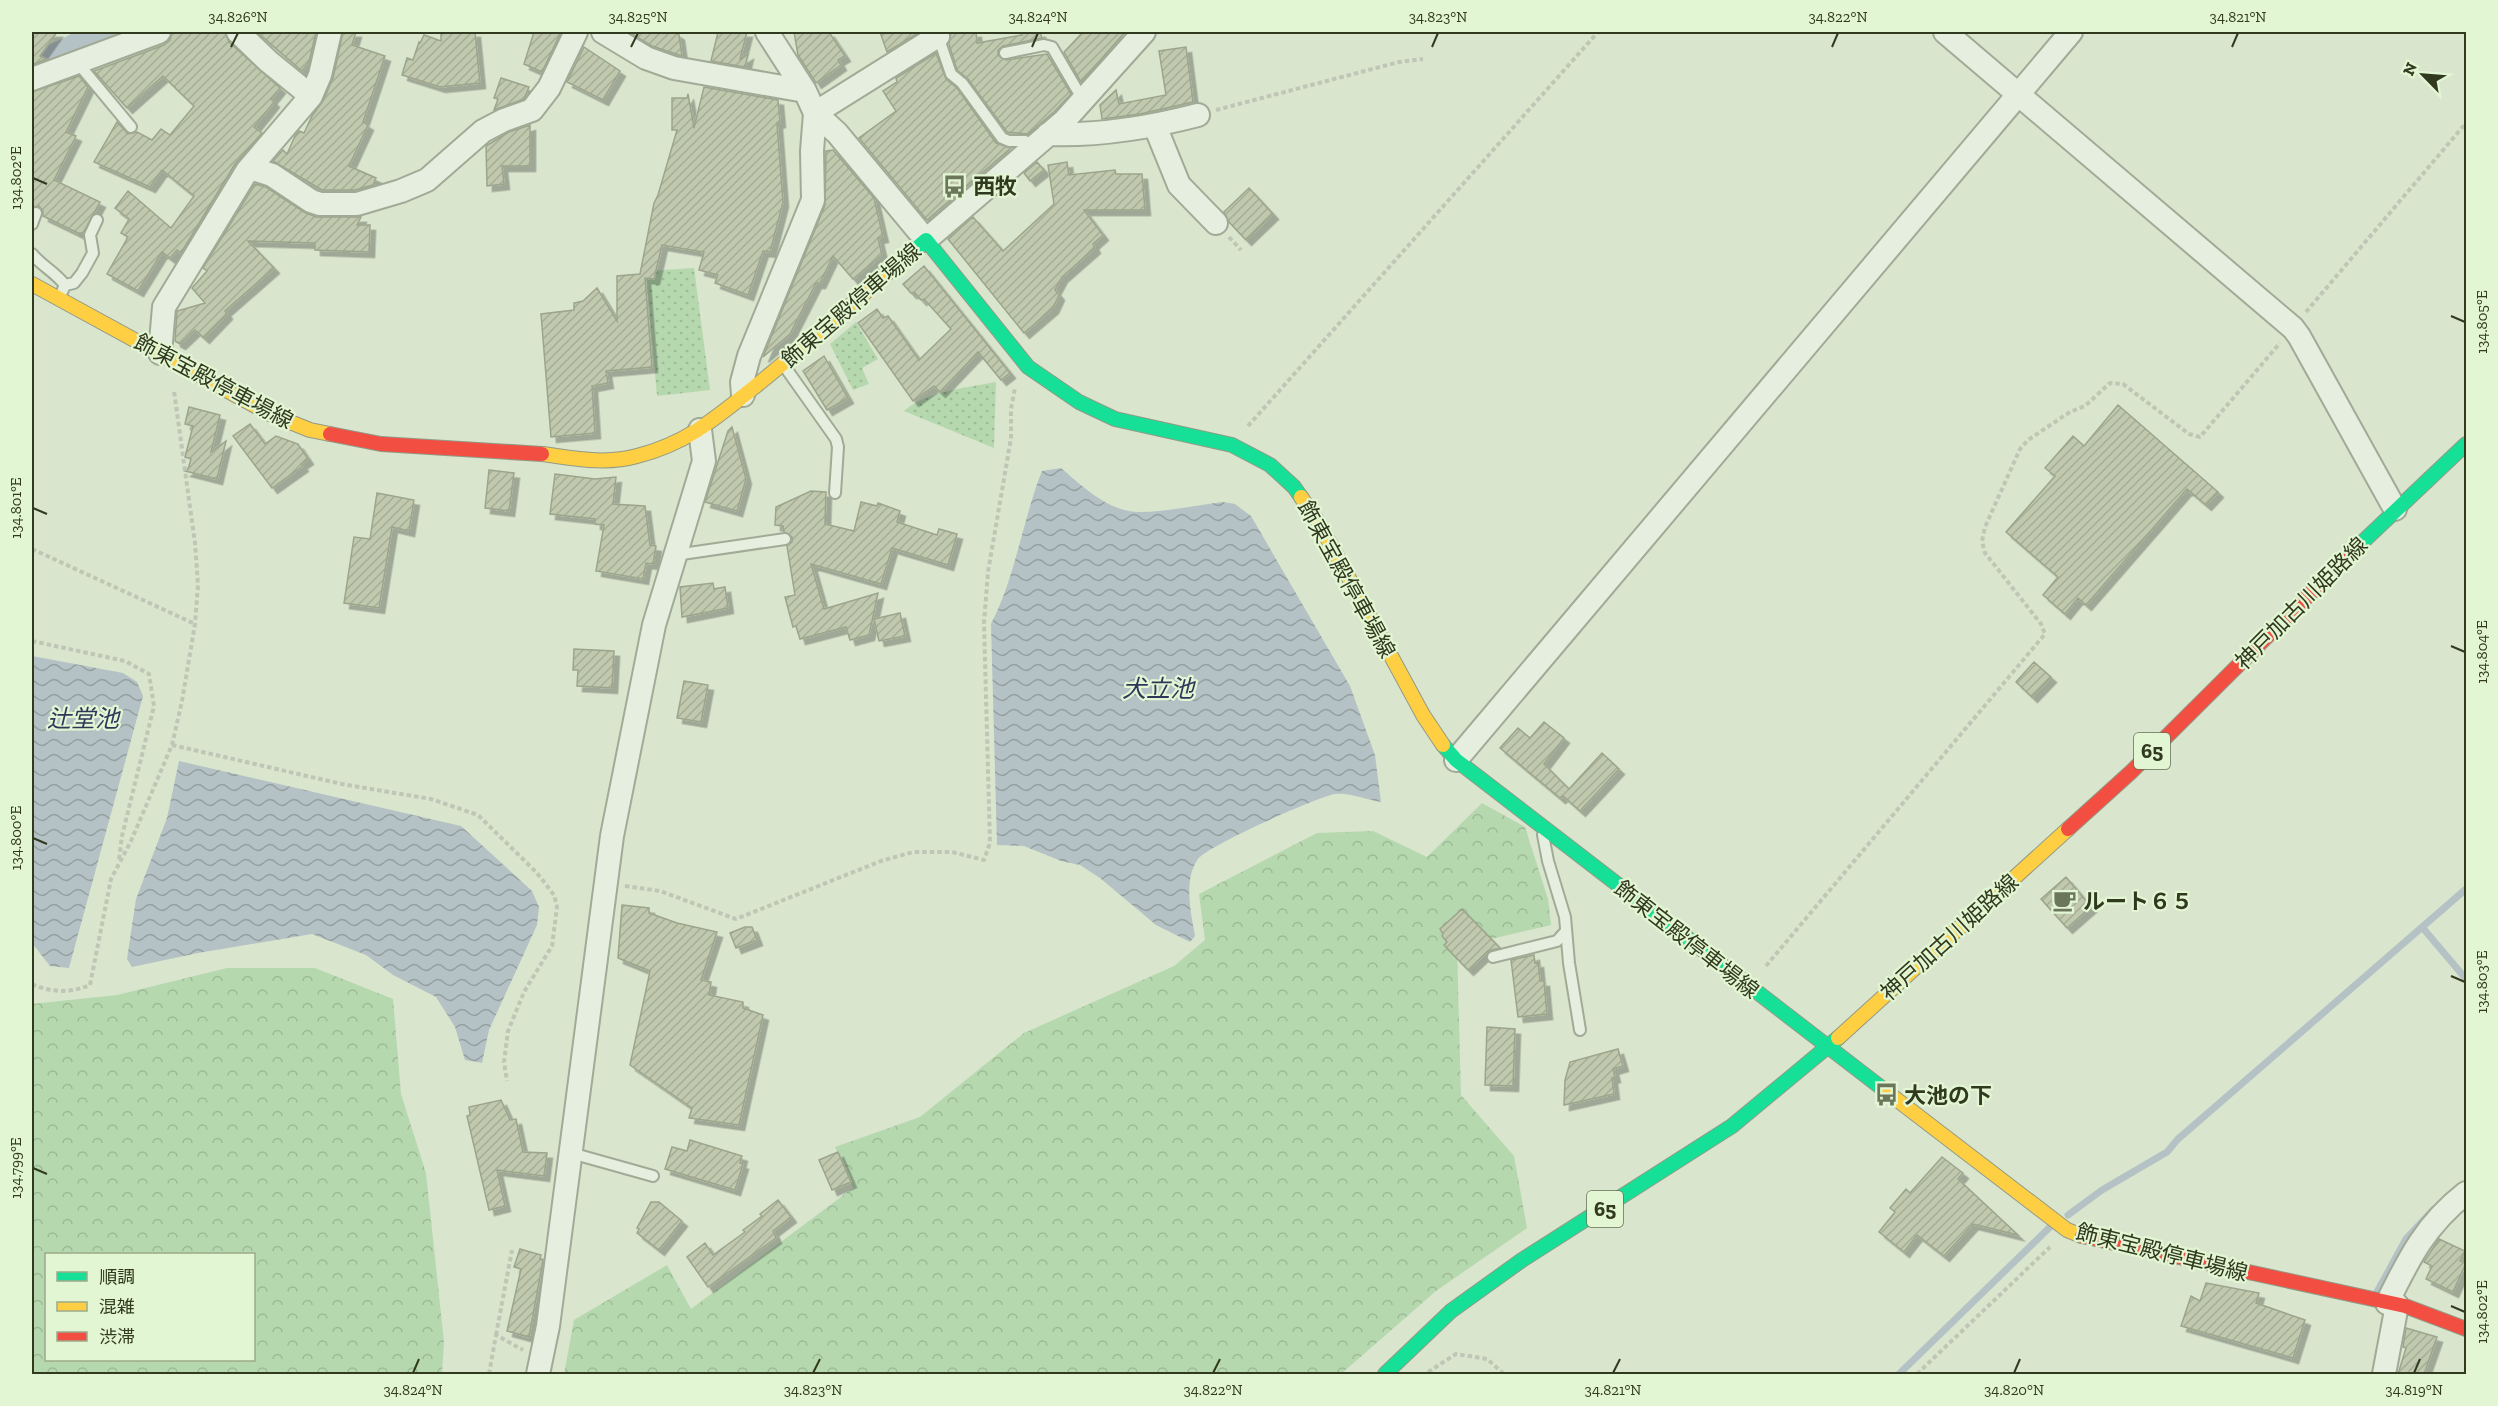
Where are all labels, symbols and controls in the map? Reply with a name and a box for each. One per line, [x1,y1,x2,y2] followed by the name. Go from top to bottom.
[208,8,268,26] text: 34.826°N
[608,8,668,26] text: 34.825°N
[1008,8,1068,26] text: 34.824°N
[1409,8,1467,26] text: 34.823°N
[1808,8,1868,26] text: 34.822°N
[2210,8,2266,26] text: 34.821°N
[2393,45,2453,105] north arrow
[2399,59,2421,78] text: N
[7,146,25,210] text: 134.802°E
[942,173,968,199] bus stop icon: 西牧
[973,173,1017,200] place label: 西牧
[776,237,927,373] street label: 飾東宝殿停車場線
[2473,290,2491,354] text: 134.805°E
[130,328,298,435] street label: 飾東宝殿停車場線
[7,477,25,539] text: 134.801°E
[1292,496,1401,663] street label: 飾東宝殿停車場線
[2230,532,2373,675] street label: 神戸加古川姫路線
[2473,620,2491,684] text: 134.804°E
[1122,674,1196,703] water label: 犬立池
[47,704,121,733] water label: 辻堂池
[2134,733,2170,769] road number: 65
[7,806,25,870] text: 134.800°E
[1875,868,2024,1006] street label: 神戸加古川姫路線
[1609,875,1764,1004] street label: 飾東宝殿停車場線
[2052,888,2078,914] cafe icon: ルート６５
[2083,888,2193,915] place label: ルート６５
[2473,950,2491,1014] text: 134.803°E
[1873,1082,1899,1108] bus stop icon: 大池の下
[1904,1082,1992,1109] place label: 大池の下
[7,1137,25,1199] text: 134.799°E
[1587,1191,1623,1227] road number: 65
[2073,1218,2251,1287] street label: 飾東宝殿停車場線
[45,1253,255,1361] legend
[99,1266,135,1288] text: 順調
[2473,1280,2491,1344] text: 134.802°E
[99,1296,135,1318] text: 混雑
[99,1326,135,1348] text: 渋滞
[383,1381,443,1399] text: 34.824°N
[784,1381,842,1399] text: 34.823°N
[1183,1381,1243,1399] text: 34.822°N
[1585,1381,1641,1399] text: 34.821°N
[1984,1381,2044,1399] text: 34.820°N
[2385,1381,2443,1399] text: 34.819°N

